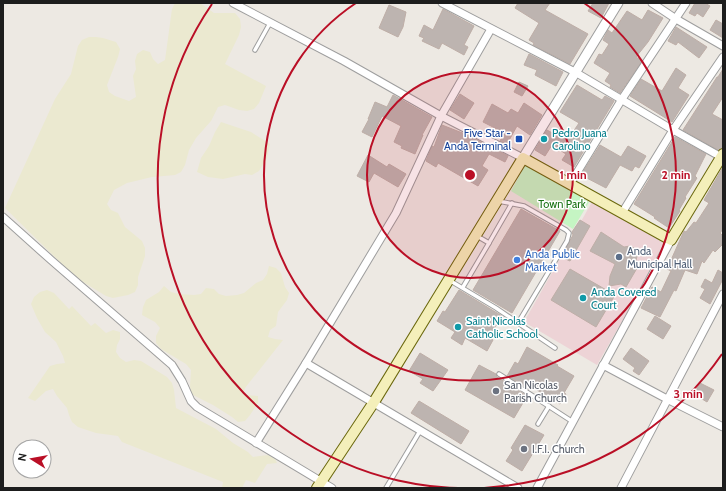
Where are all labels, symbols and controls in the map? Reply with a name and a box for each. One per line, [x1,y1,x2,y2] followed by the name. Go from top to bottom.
[444,126,511,153] place label: Five Star - Anda Terminal
[552,126,608,153] place label: Pedro Juana Carolino
[514,134,524,144] marker: Five Star - Anda Terminal
[539,134,549,144] marker: Pedro Juana Carolino
[559,167,587,182] text: 1 min
[662,167,690,182] text: 2 min
[463,168,477,182] centre of rings
[538,197,586,211] park label: Town Park
[627,244,692,271] place label: Anda Municipal Hall
[525,247,580,274] place label: Anda Public Market
[614,252,624,262] marker: Anda Municipal Hall
[512,255,522,265] marker: Anda Public Market
[591,285,656,312] place label: Anda Covered Court
[578,293,588,303] marker: Anda Covered Court
[466,314,539,341] place label: Saint Nicolas Catholic School
[453,322,463,332] marker: Saint Nicolas Catholic School
[504,378,567,405] place label: San Nicolas Parish Church
[491,386,501,396] marker: San Nicolas Parish Church
[673,386,703,401] text: 3 min
[12,439,52,479] north arrow
[532,442,585,456] place label: I.F.I. Church
[519,444,529,454] marker: I.F.I. Church
[15,452,30,462] text: N

